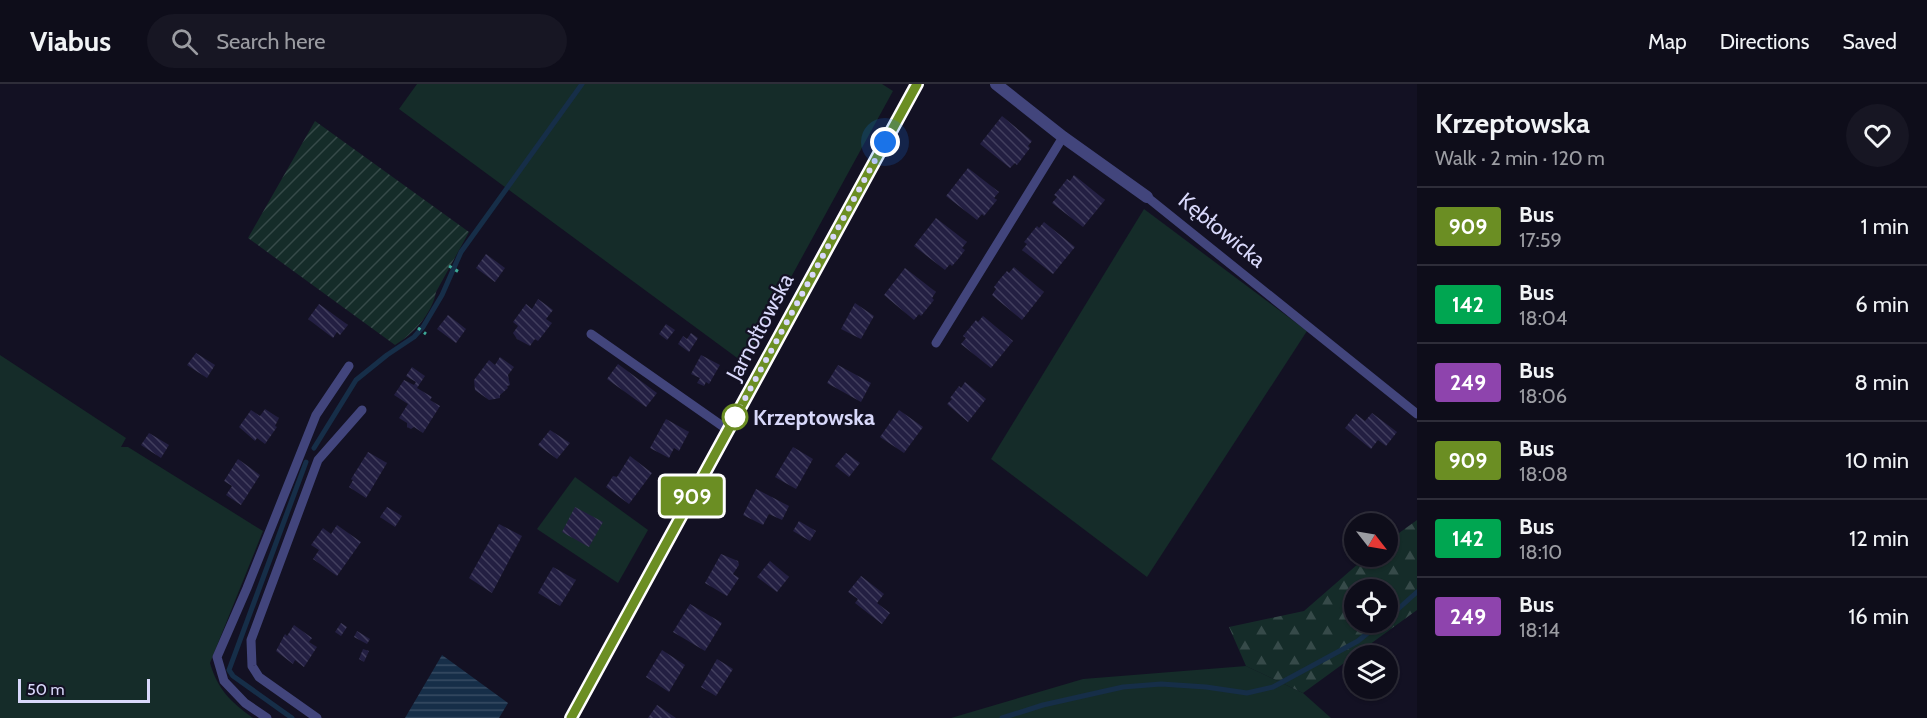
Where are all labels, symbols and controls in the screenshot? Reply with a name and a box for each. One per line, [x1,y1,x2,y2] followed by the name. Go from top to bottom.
[147,14,567,68] search box
[30,24,111,58] text: Viabus
[168,25,201,58] icon: search
[216,28,325,55] text: Search here
[1648,29,1687,54] text: Map
[1720,29,1809,54] text: Directions
[1842,29,1897,54] text: Saved
[1846,104,1909,167] button: heart
[1435,106,1590,140] text: Krzeptowska
[870,127,900,157] your location
[1435,146,1605,170] text: Walk · 2 min · 120 m
[1173,187,1271,273] street label: Kębłowicka
[1519,201,1554,228] text: Bus
[1861,213,1909,240] text: 1 min
[1449,214,1487,239] text: 909
[1519,228,1562,252] text: 17:59
[720,269,800,386] street label: Jarnołtowska
[1519,279,1554,306] text: Bus
[1855,291,1909,318] text: 6 min
[1452,292,1484,317] text: 142
[1519,306,1567,330] text: 18:04
[1519,357,1554,384] text: Bus
[1854,369,1909,396] text: 8 min
[1450,370,1486,395] text: 249
[1519,384,1567,408] text: 18:06
[722,404,748,430] marker: Krzeptowska
[753,404,875,431] place label: Krzeptowska
[1519,435,1554,462] text: Bus
[1845,447,1909,474] text: 10 min
[1449,448,1487,473] text: 909
[1519,462,1568,486] text: 18:08
[658,476,726,516] line badge: 909
[673,484,711,509] text: 909
[1344,513,1398,567] north arrow
[1344,513,1398,699] map controls
[1519,513,1554,540] text: Bus
[1849,525,1909,552] text: 12 min
[1452,526,1484,551] text: 142
[1519,540,1562,564] text: 18:10
[1344,579,1398,633] button: locate
[1519,591,1554,618] text: Bus
[1848,603,1909,630] text: 16 min
[1450,604,1486,629] text: 249
[1519,618,1560,642] text: 18:14
[1344,645,1398,699] button: layers
[18,676,150,704] scale bar
[27,680,64,699] text: 50 m

